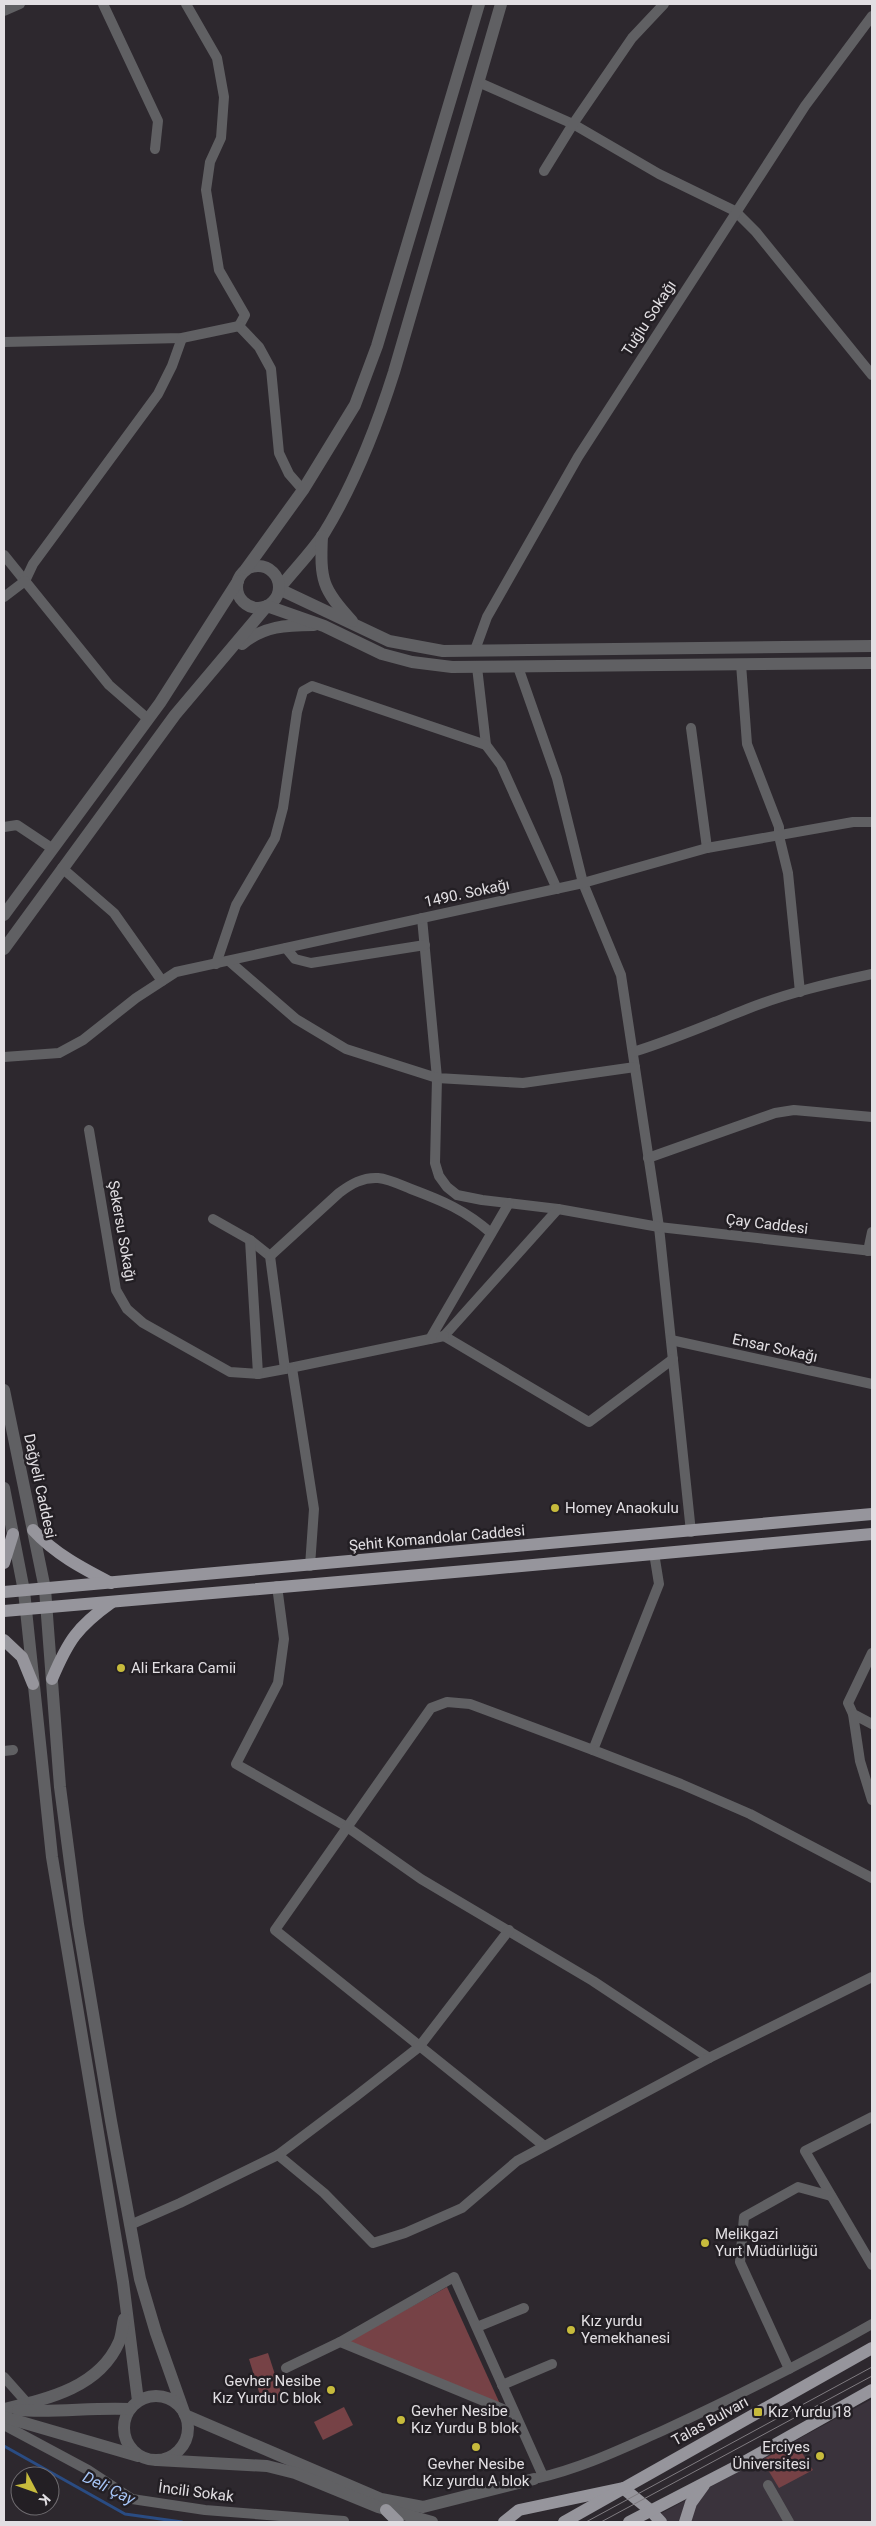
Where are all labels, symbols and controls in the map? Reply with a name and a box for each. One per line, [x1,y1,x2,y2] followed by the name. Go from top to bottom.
[618,277,680,359] street label: Tuğlu Sokağı
[423,875,511,911] street label: 1490. Sokağı
[104,1179,140,1283] street label: Şekersu Sokağı
[725,1210,809,1238] street label: Çay Caddesi
[731,1330,819,1366] street label: Ensar Sokağı
[20,1432,60,1540] street label: Dağyeli Caddesi
[565,1499,679,1517] place label: Homey Anaokulu
[549,1502,561,1514] marker: Homey Anaokulu
[348,1521,526,1555] street label: Şehit Komandolar Caddesi
[131,1659,236,1677] place label: Ali Erkara Camii
[115,1662,127,1674] marker: Ali Erkara Camii
[715,2225,818,2260] place label: Melikgazi Yurt Müdürlüğü
[699,2237,711,2249] marker: Melikgazi Yurt Müdürlüğü
[581,2312,670,2347] place label: Kız yurdu Yemekhanesi
[565,2324,577,2336] marker: Kız yurdu Yemekhanesi
[213,2372,321,2407] place label: Gevher Nesibe Kız Yurdu C blok
[325,2384,337,2396] marker: Gevher Nesibe Kız Yurdu C blok
[668,2393,752,2449] street label: Talas Bulvarı
[411,2402,519,2437] place label: Gevher Nesibe Kız Yurdu B blok
[768,2403,852,2421] place label: Kız Yurdu 18
[752,2406,764,2418] marker: Kız Yurdu 18
[395,2414,407,2426] marker: Gevher Nesibe Kız Yurdu B blok
[732,2438,810,2473] place label: Erciyes Üniversitesi
[470,2441,482,2453] marker: Gevher Nesibe Kız yurdu A blok
[814,2450,826,2462] marker: Erciyes Üniversitesi
[423,2455,530,2490] place label: Gevher Nesibe Kız yurdu A blok
[10,2466,60,2516] north arrow
[80,2467,139,2509] water label: Deli Çay
[157,2478,235,2506] street label: İncili Sokak
[36,2491,54,2508] text: K

